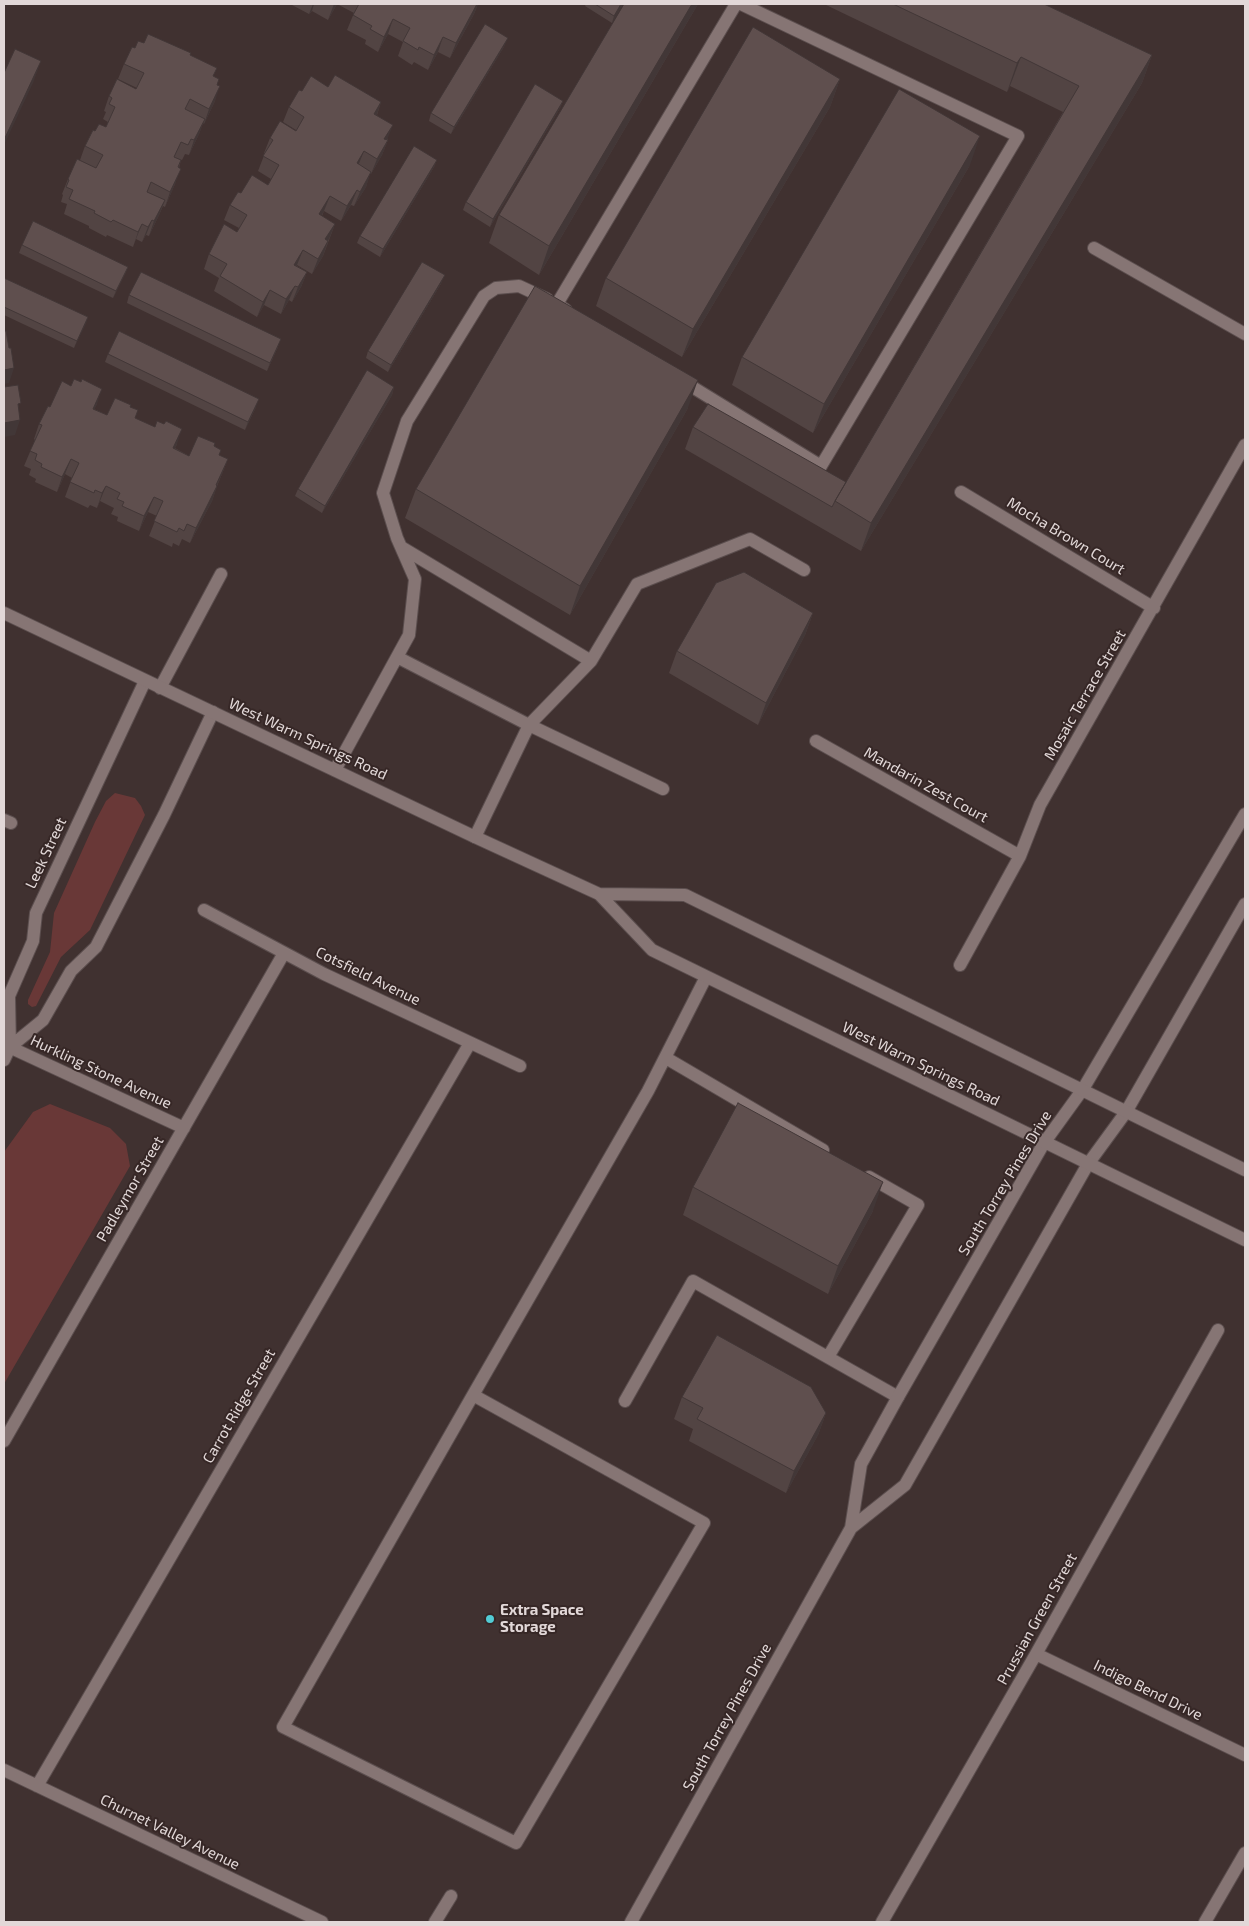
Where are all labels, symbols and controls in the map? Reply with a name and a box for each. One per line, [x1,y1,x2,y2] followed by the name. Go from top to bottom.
[1004,494,1128,578] street label: Mocha Brown Court
[1040,627,1130,763] street label: Mosaic Terrace Street
[226,694,390,784] street label: West Warm Springs Road
[861,743,991,827] street label: Mandarin Zest Court
[22,815,70,891] street label: Leek Street
[313,943,423,1009] street label: Cotsfield Avenue
[839,1018,1003,1110] street label: West Warm Springs Road
[28,1031,174,1113] street label: Hurkling Stone Avenue
[955,1107,1055,1259] street label: South Torrey Pines Drive
[93,1133,167,1245] street label: Padleymor Street
[199,1346,279,1466] street label: Carrot Ridge Street
[993,1550,1081,1688] street label: Prussian Green Street
[500,1601,584,1636] place label: Extra Space Storage
[484,1613,496,1625] marker: Extra Space Storage
[679,1640,775,1794] street label: South Torrey Pines Drive
[1091,1656,1205,1724] street label: Indigo Bend Drive
[97,1790,243,1874] street label: Churnet Valley Avenue

